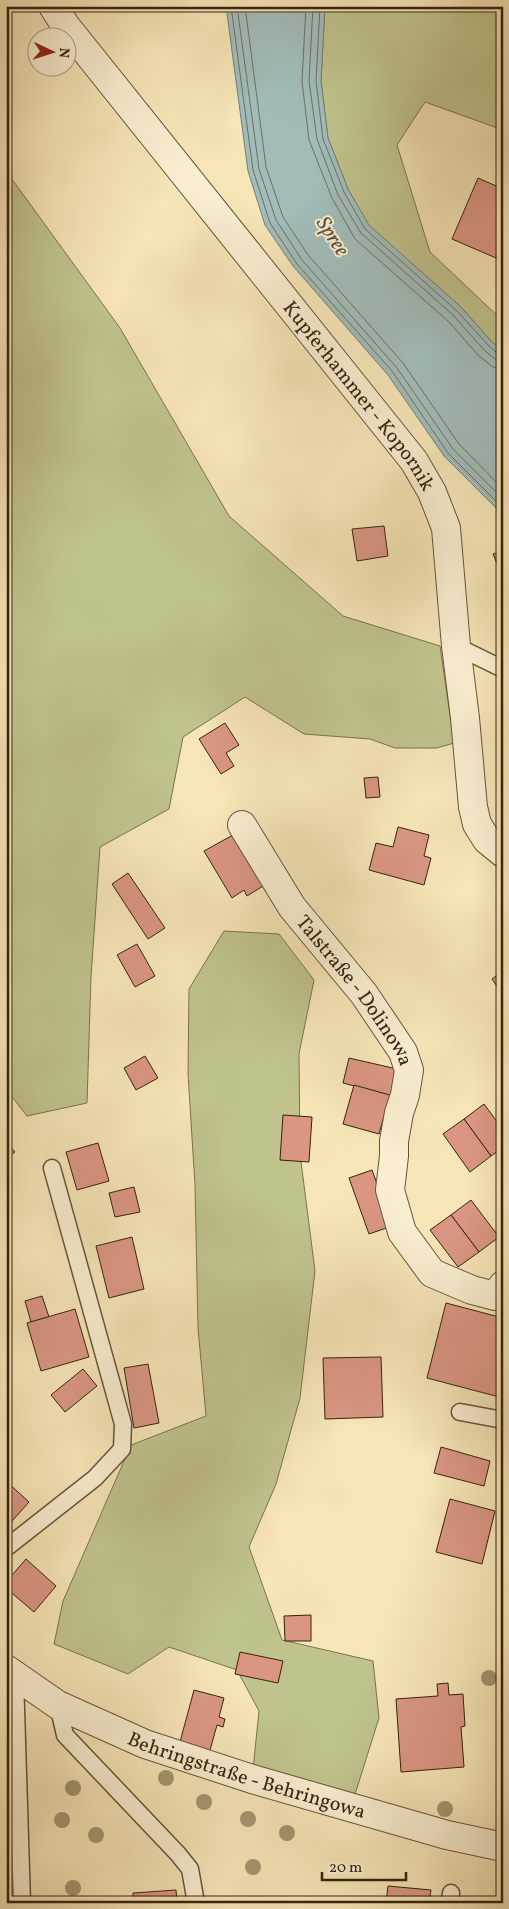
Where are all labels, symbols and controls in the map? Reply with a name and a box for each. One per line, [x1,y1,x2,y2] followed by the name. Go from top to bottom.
[28,28,78,78] north arrow
[54,47,73,59] text: N
[308,211,356,263] water label: Spree
[275,296,441,497] street label: Kupferhammer - Kopornik
[288,910,419,1070] street label: Talstraße - Dolinowa
[122,1726,369,1827] street label: Behringstraße - Behringowa
[322,1849,405,1881] scale bar
[329,1858,362,1879] text: 20 m

